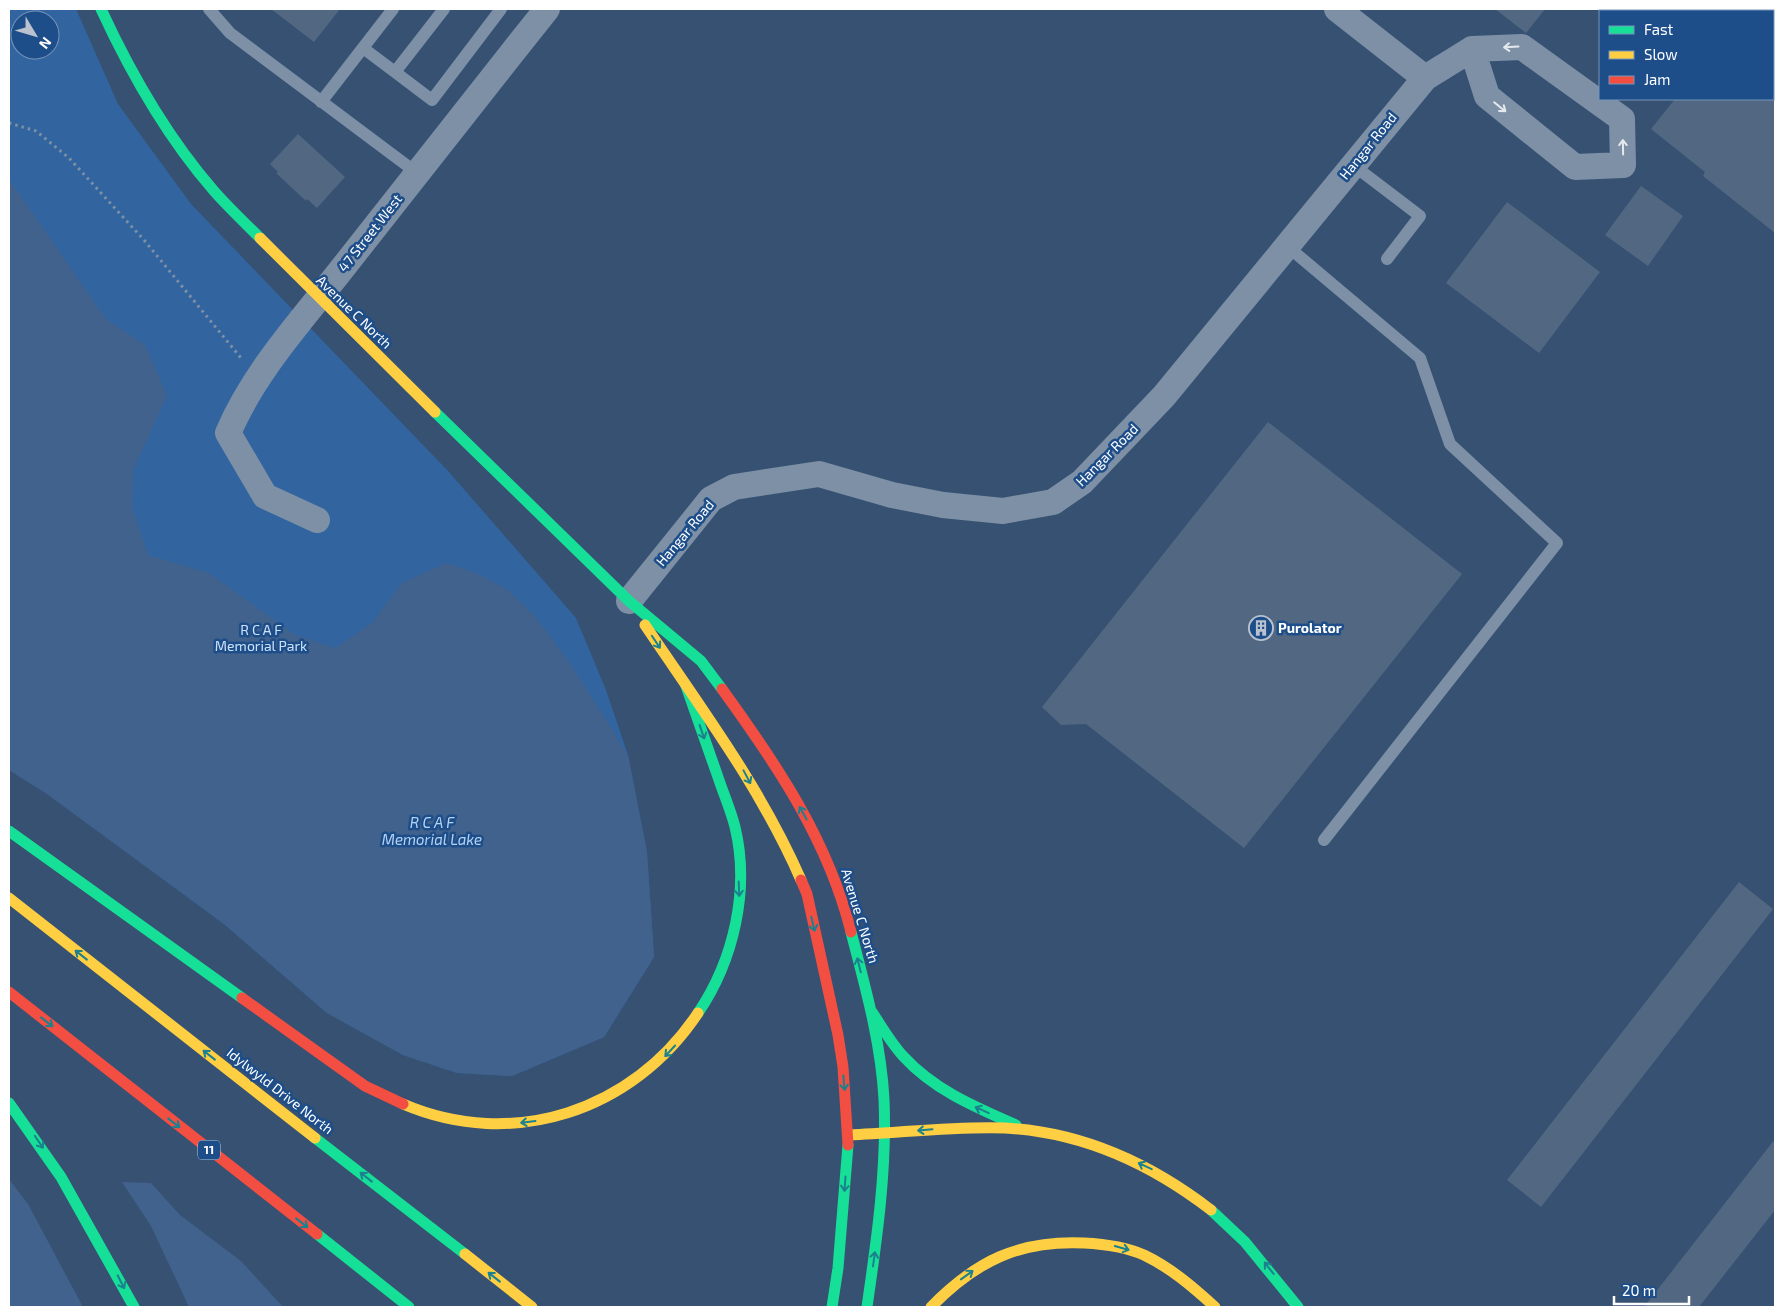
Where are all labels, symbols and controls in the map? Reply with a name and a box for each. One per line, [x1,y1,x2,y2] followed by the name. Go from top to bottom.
[10,10,60,60] north arrow
[1599,10,1774,100] legend
[1644,20,1674,38] text: Fast
[36,34,55,53] text: N
[1503,43,1519,52] one-way arrow
[1644,45,1678,63] text: Slow
[1644,70,1670,88] text: Jam
[1494,101,1507,112] one-way arrow
[1335,109,1400,183] street label: Hangar Road
[1618,139,1628,155] one-way arrow
[334,191,405,275] street label: 47 Street West
[313,271,396,352] street label: Avenue C North
[1072,420,1141,489] street label: Hangar Road
[652,496,717,569] street label: Hangar Road
[1248,615,1274,641] building icon: Purolator
[1278,619,1342,636] place label: Purolator
[215,621,307,654] park label: R C A F Memorial Park
[651,635,662,649] one-way arrow
[698,724,707,739] one-way arrow
[742,769,752,784] one-way arrow
[798,806,808,821] one-way arrow
[382,813,482,848] water label: R C A F Memorial Lake
[838,866,883,965] street label: Avenue C North
[734,880,743,896] one-way arrow
[809,916,818,932] one-way arrow
[75,949,88,960] one-way arrow
[854,957,864,973] one-way arrow
[40,1016,53,1027] one-way arrow
[224,1044,337,1138] street label: Idylwyld Drive North
[664,1044,676,1057] one-way arrow
[203,1049,216,1060] one-way arrow
[840,1075,849,1091] one-way arrow
[975,1105,990,1114] one-way arrow
[168,1117,181,1128] one-way arrow
[520,1117,536,1127] one-way arrow
[917,1125,933,1135] one-way arrow
[33,1135,44,1149] one-way arrow
[198,1140,220,1160] road number: 11
[1138,1160,1153,1170] one-way arrow
[359,1172,373,1182] one-way arrow
[840,1175,849,1191] one-way arrow
[295,1218,308,1229] one-way arrow
[1113,1243,1129,1253] one-way arrow
[869,1251,879,1267] one-way arrow
[1264,1262,1275,1275] one-way arrow
[960,1269,973,1280] one-way arrow
[488,1272,501,1283] one-way arrow
[117,1274,126,1289] one-way arrow
[1614,1274,1689,1306] scale bar
[1622,1281,1656,1299] text: 20 m

